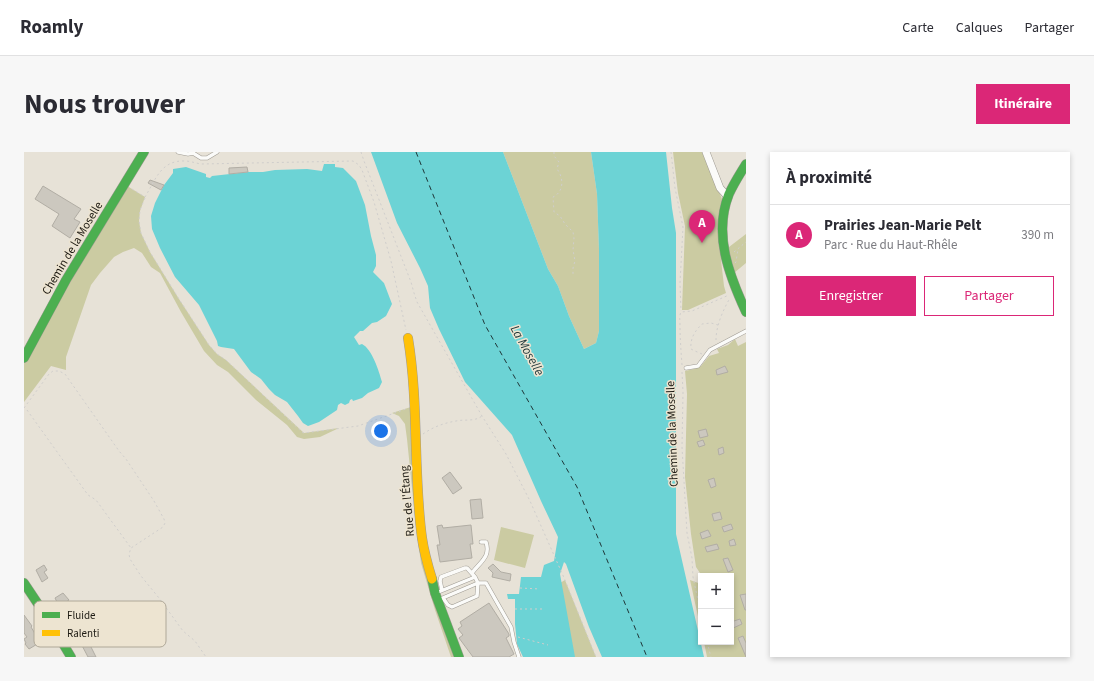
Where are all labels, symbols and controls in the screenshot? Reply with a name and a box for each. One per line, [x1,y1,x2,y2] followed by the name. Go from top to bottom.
[20,14,83,41] text: Roamly
[902,18,934,38] text: Carte
[956,18,1003,38] text: Calques
[1025,18,1074,38] text: Partager
[24,84,185,124] text: Nous trouver
[976,84,1070,124] button: Itinéraire
[786,166,872,190] text: À proximité
[38,198,107,298] street label: Chemin de la Moselle
[689,210,715,243] pin: A
[824,215,981,236] text: Prairies Jean-Marie Pelt
[795,226,803,244] text: A
[1021,226,1054,244] text: 390 m
[824,236,957,254] text: Parc · Rue du Haut-Rhêle
[786,276,916,316] button: Enregistrer
[924,276,1054,316] button: Partager
[506,322,548,379] water label: La Moselle
[662,381,683,487] street label: Chemin de la Moselle
[371,421,391,441] your location
[396,465,419,537] street label: Rue de l'Étang
[698,573,734,645] map controls
[698,573,734,609] button: +
[34,601,166,647] legend
[67,608,96,623] text: Fluide
[698,609,734,645] button: −
[67,626,99,641] text: Ralenti

